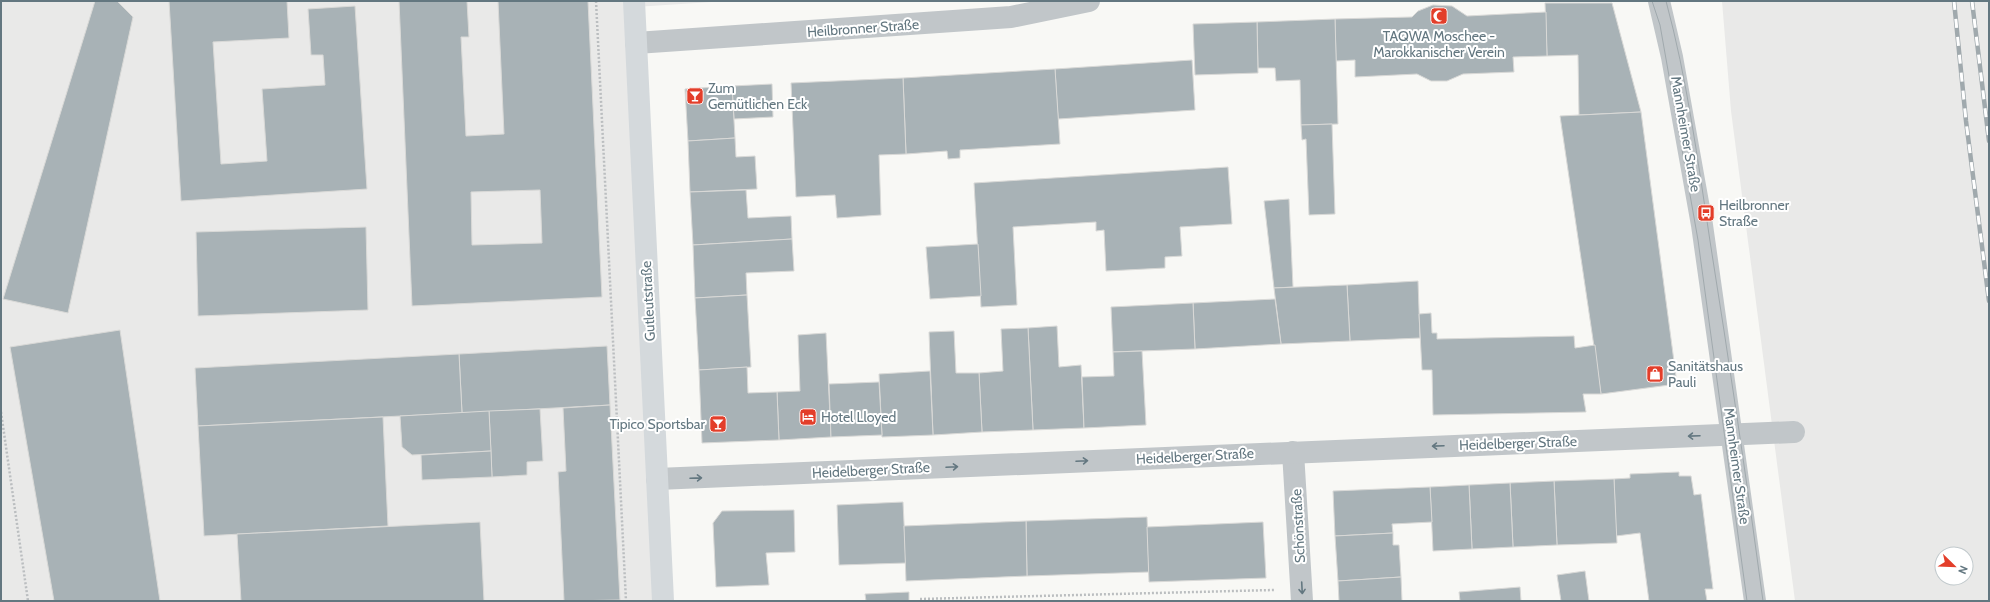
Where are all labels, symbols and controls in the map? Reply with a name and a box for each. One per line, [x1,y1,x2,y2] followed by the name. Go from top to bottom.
[1429,6,1449,26] mosque icon: TAQWA Moschee - Marokkanischer Verein
[806,15,920,41] street label: Heilbronner Straße
[1373,27,1505,61] place label: TAQWA Moschee - Marokkanischer Verein
[1667,75,1705,193] street label: Mannheimer Straße
[708,79,808,113] place label: Zum Gemütlichen Eck
[685,86,705,106] bar icon: Zum Gemütlichen Eck
[1719,196,1790,230] place label: Heilbronner Straße
[1696,203,1716,223] bus stop icon: Heilbronner Straße
[637,260,659,342] street label: Gutleutstraße
[1668,357,1743,391] place label: Sanitätshaus Pauli
[1645,364,1665,384] shop icon: Sanitätshaus Pauli
[798,407,818,427] hotel icon: Hotel Lloyed
[1720,407,1754,525] street label: Mannheimer Straße
[821,408,896,426] place label: Hotel Lloyed
[708,414,728,434] bar icon: Tipico Sportsbar
[609,415,706,433] place label: Tipico Sportsbar
[1459,432,1577,454] street label: Heidelberger Straße
[1688,433,1701,440] one-way arrow
[1432,442,1445,450] one-way arrow
[1136,444,1254,468] street label: Heidelberger Straße
[1075,457,1088,465] one-way arrow
[812,458,930,482] street label: Heidelberger Straße
[945,463,958,471] one-way arrow
[689,474,702,482] one-way arrow
[1287,488,1309,564] street label: Schönstraße
[1934,546,1974,586] north arrow
[1955,564,1971,576] text: N
[1298,581,1305,594] one-way arrow

